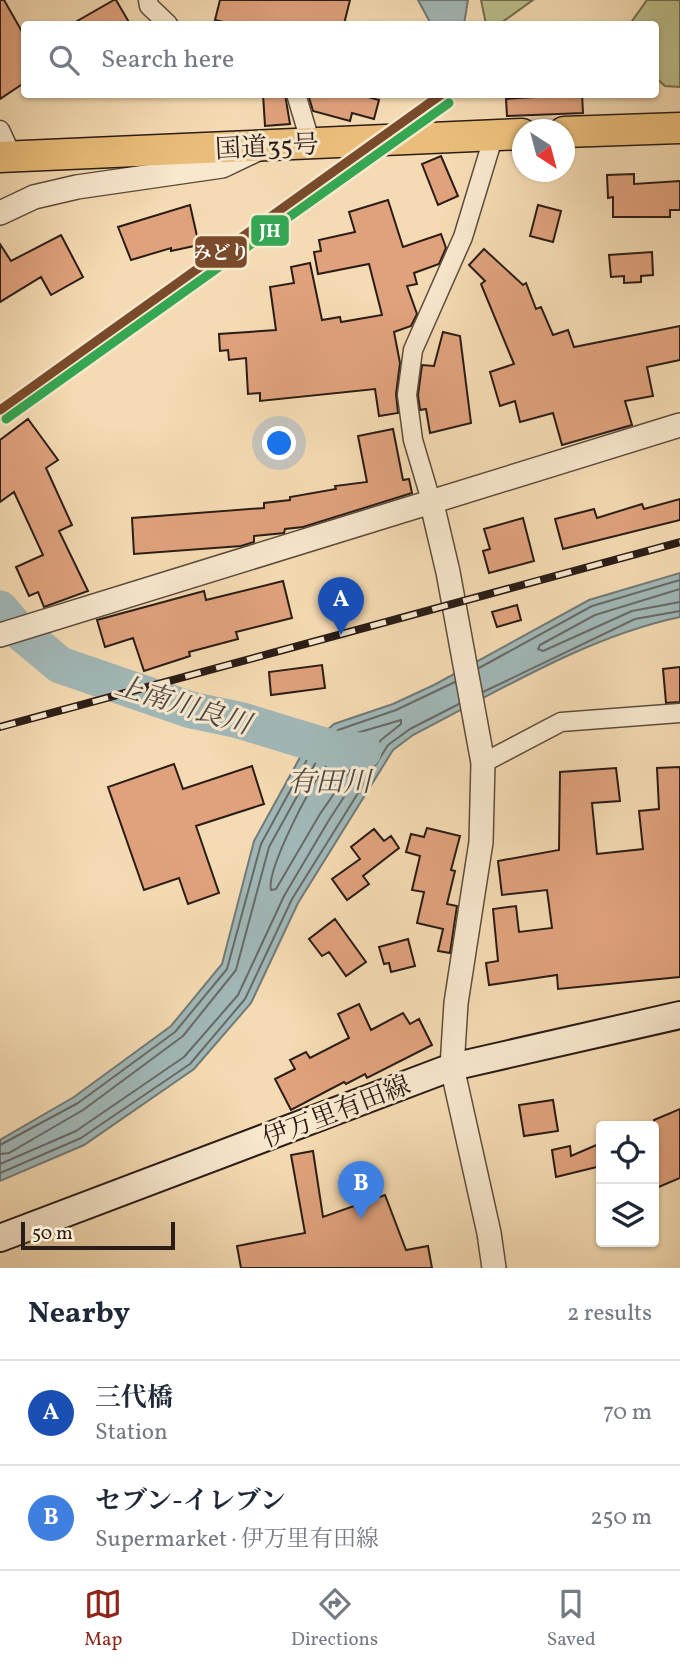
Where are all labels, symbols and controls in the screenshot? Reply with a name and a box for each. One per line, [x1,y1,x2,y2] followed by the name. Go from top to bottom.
[21,21,659,98] search box
[45,41,83,79] icon: search
[101,42,234,78] text: Search here
[512,119,575,182] north arrow
[214,127,320,169] street label: 国道35号
[250,214,290,247] line badge: JH
[258,219,281,245] text: JH
[194,235,248,269] line badge: みどり
[192,241,250,267] text: みどり
[262,426,296,460] your location
[318,577,364,635] pin: A
[110,667,258,746] water label: 上南川良川
[287,764,374,803] water label: 有田川
[257,1068,416,1158] street label: 伊万里有田線
[596,1121,659,1247] map controls
[596,1121,659,1184] button: locate
[338,1161,384,1219] pin: B
[596,1184,659,1247] button: layers
[21,1219,175,1251] scale bar
[32,1221,73,1247] text: 50 m
[28,1293,130,1335] text: Nearby
[567,1298,652,1330] text: 2 results
[95,1381,173,1417] text: 三代橋
[43,1397,59,1429] text: A
[603,1397,652,1429] text: 70 m
[95,1417,168,1449] text: Station
[95,1484,286,1520] text: セブン-イレブン
[43,1502,59,1534] text: B
[590,1502,652,1534] text: 250 m
[95,1524,379,1556] text: Supermarket · 伊万里有田線
[84,1585,122,1653] tab: Map
[291,1585,378,1653] tab: Directions
[547,1585,596,1653] tab: Saved

